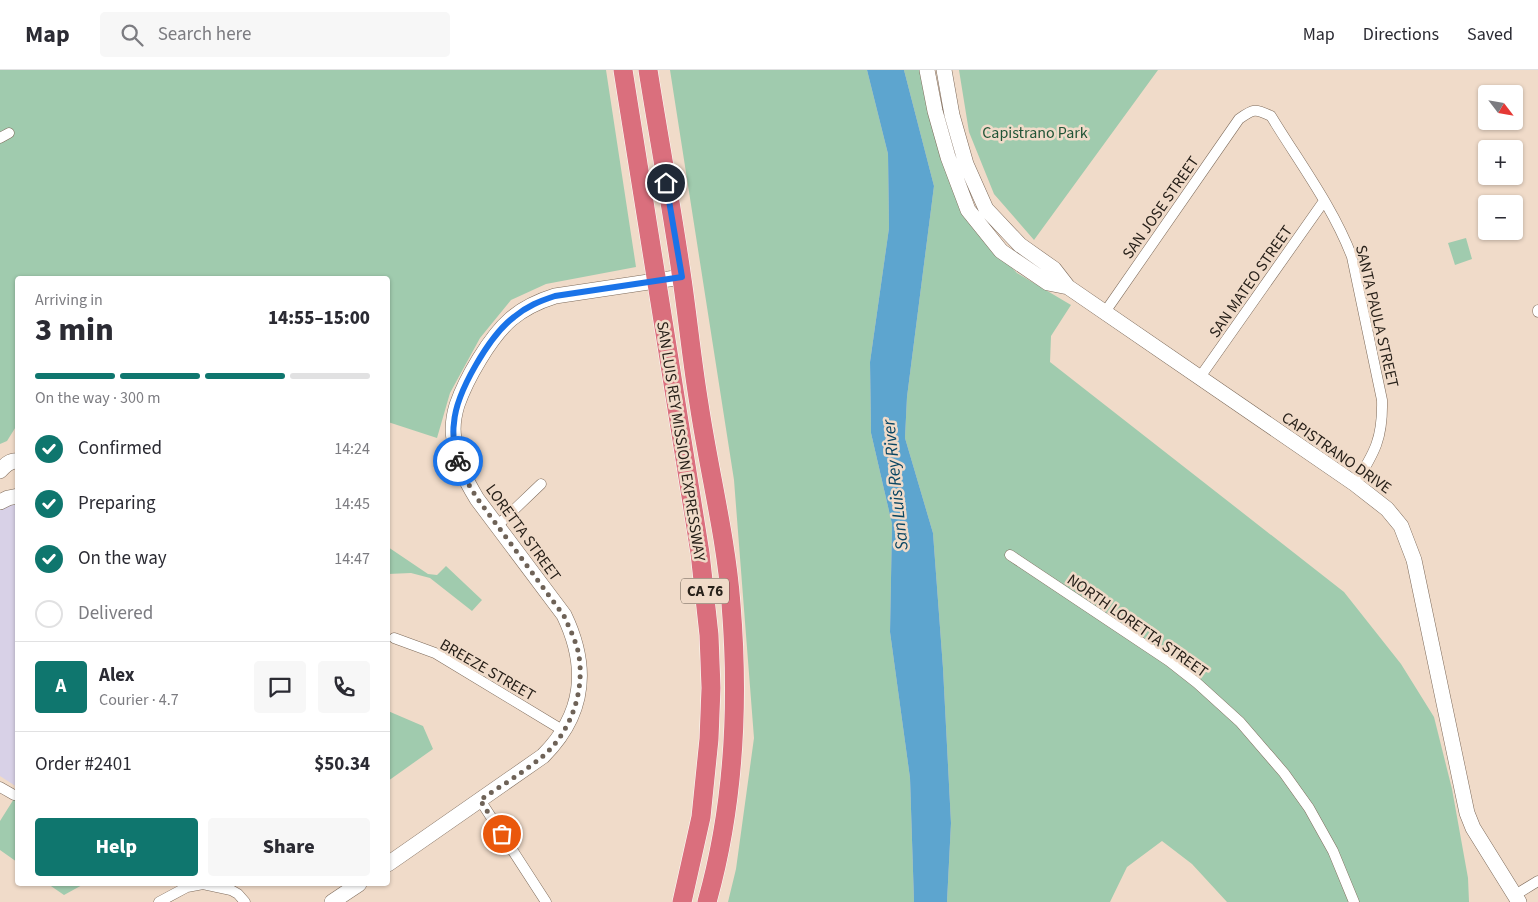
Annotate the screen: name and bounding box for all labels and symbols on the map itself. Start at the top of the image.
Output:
north arrow [1478,85,1522,130]
park label: Capistrano Park [982,122,1088,144]
street label: SAN JOSE STREET [1117,152,1205,263]
pin [645,162,687,204]
street label: SAN MATEO STREET [1204,221,1298,342]
street label: SANTA PAULA STREET [1350,243,1404,390]
street label: SAN LUIS REY MISSION EXPRESSWAY [651,320,711,563]
street label: CAPISTRANO DRIVE [1277,407,1396,499]
water label: San Luis Rey River [876,417,915,552]
courier [433,436,483,486]
street label: LORETTA STREET [480,479,566,586]
street label: NORTH LORETTA STREET [1063,569,1213,683]
road number: CA 76 [681,578,729,604]
street label: BREEZE STREET [436,634,540,706]
pin [481,813,523,855]

